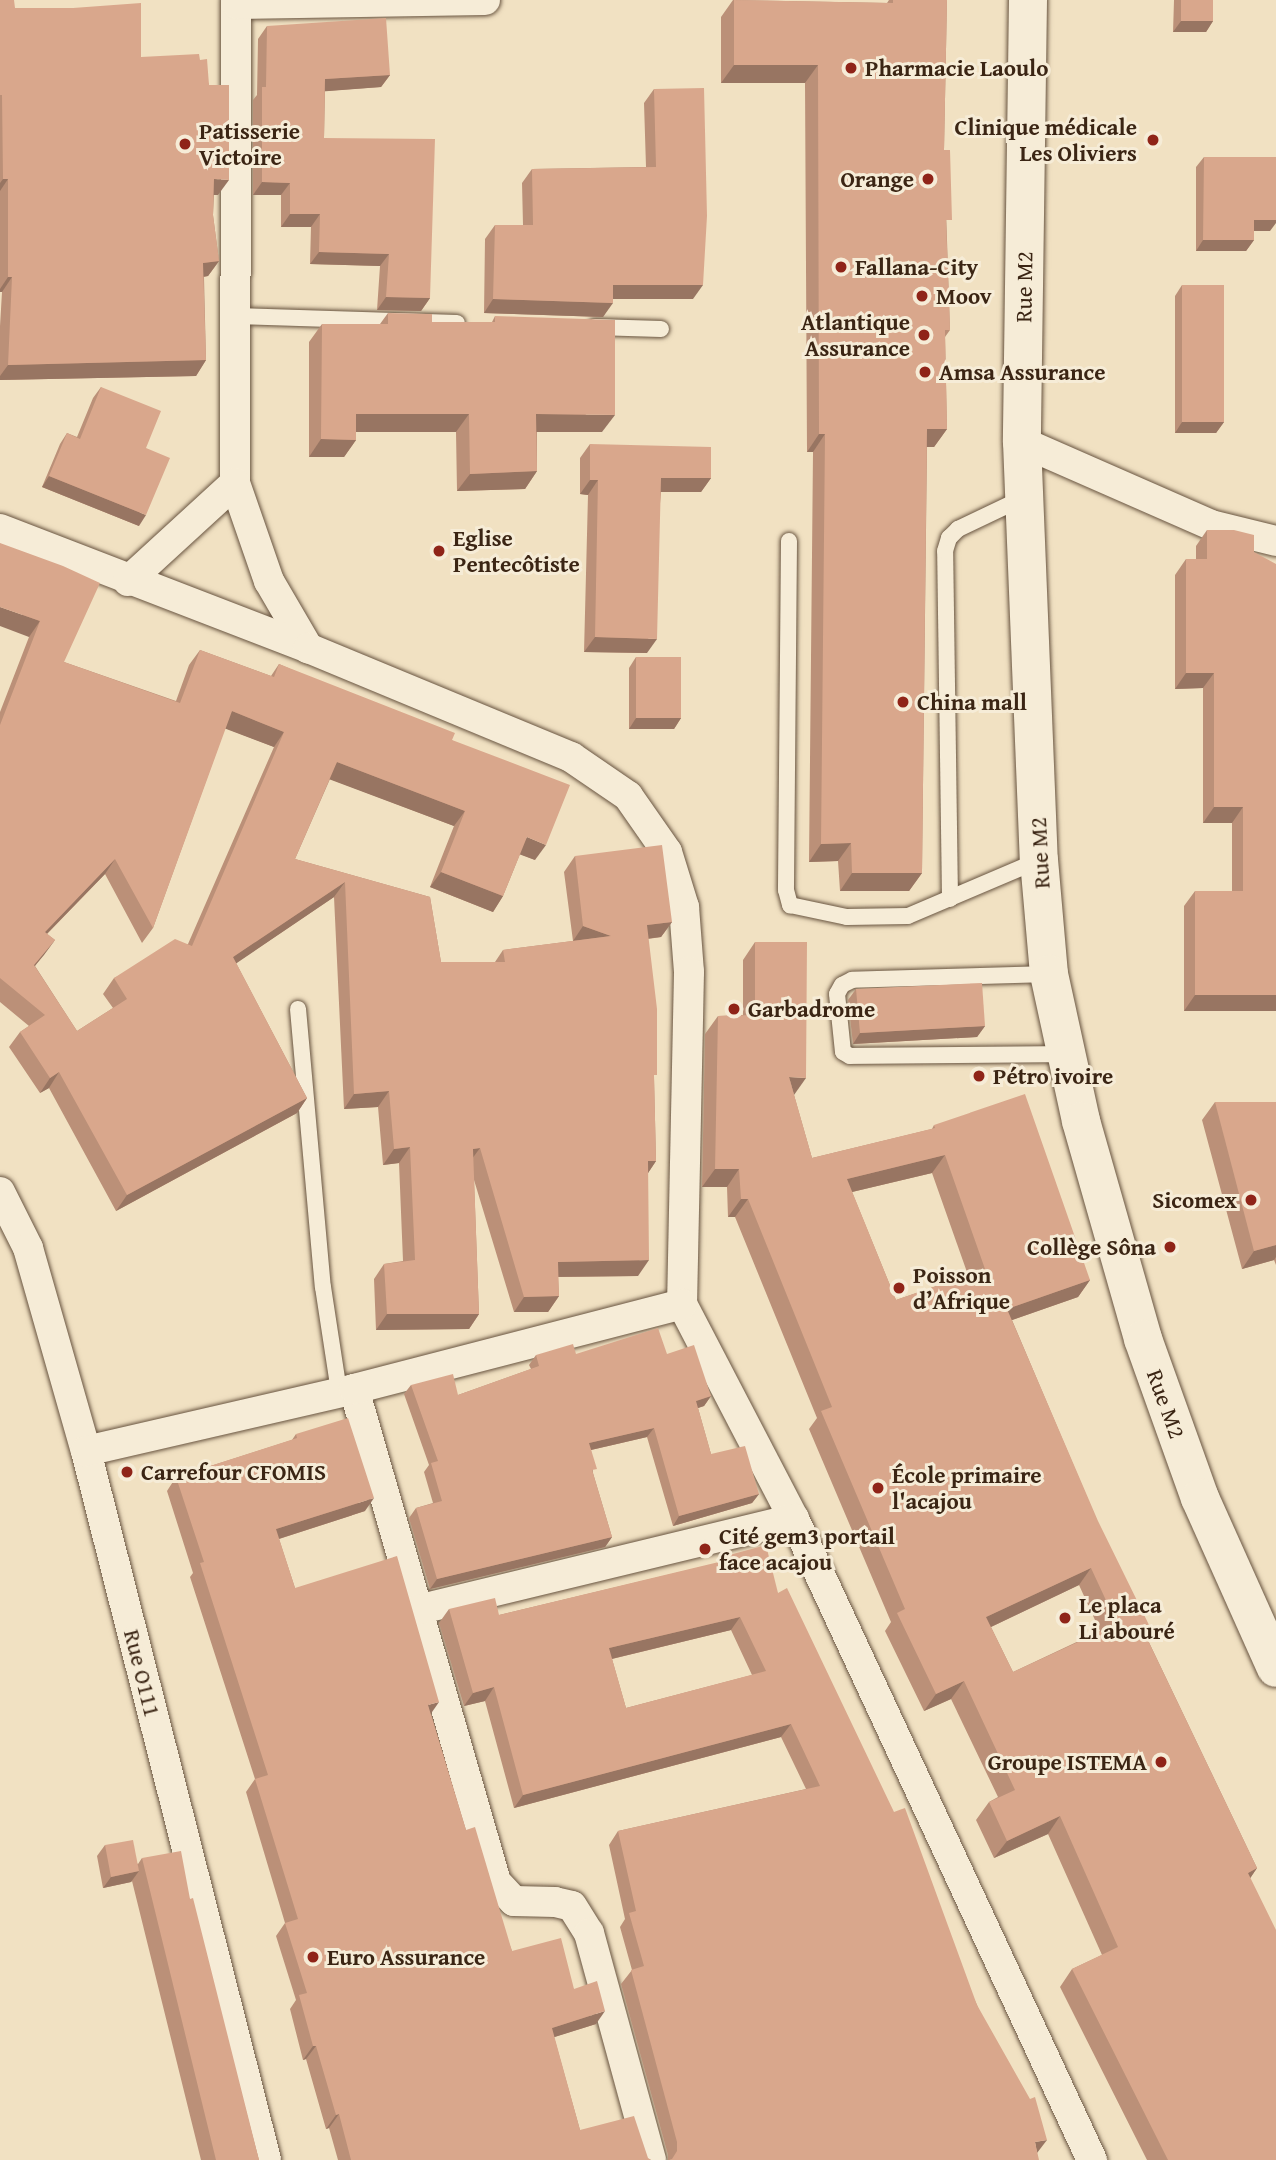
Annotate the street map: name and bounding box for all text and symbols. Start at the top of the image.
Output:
place label: Pharmacie Laoulo [865,54,1048,82]
marker: Pharmacie Laoulo [843,60,859,76]
place label: Clinique médicale Les Oliviers [954,113,1137,167]
place label: Patisserie Victoire [199,117,300,171]
marker: Clinique médicale Les Oliviers [1143,130,1163,150]
marker: Patisserie Victoire [177,136,193,152]
place label: Orange [840,165,914,193]
marker: Orange [920,171,936,187]
street label: Rue M2 [1010,251,1038,323]
place label: Fallana-City [855,253,978,281]
marker: Fallana-City [833,259,849,275]
place label: Moov [936,282,992,310]
marker: Moov [914,288,930,304]
place label: Atlantique Assurance [801,308,910,362]
marker: Atlantique Assurance [916,327,932,343]
place label: Amsa Assurance [939,358,1105,386]
marker: Amsa Assurance [917,364,933,380]
place label: Eglise Pentecôtiste [453,524,580,578]
marker: Eglise Pentecôtiste [431,543,447,559]
place label: China mall [917,688,1027,716]
marker: China mall [895,694,911,710]
street label: Rue M2 [1024,817,1056,889]
place label: Garbadrome [748,995,875,1023]
marker: Garbadrome [726,1001,742,1017]
place label: Pétro ivoire [993,1062,1113,1090]
marker: Pétro ivoire [971,1068,987,1084]
place label: Sicomex [1152,1186,1237,1214]
marker: Sicomex [1243,1192,1259,1208]
place label: Collège Sôna [1027,1233,1156,1261]
marker: Collège Sôna [1162,1239,1178,1255]
place label: Poisson d’Afrique [913,1261,1010,1315]
marker: Poisson d’Afrique [891,1280,907,1296]
street label: Rue M2 [1141,1366,1191,1442]
place label: Carrefour CFOMIS [141,1458,326,1486]
place label: École primaire l'acajou [892,1461,1042,1515]
marker: Carrefour CFOMIS [119,1464,135,1480]
marker: École primaire l'acajou [870,1480,886,1496]
place label: Cité gem3 portail face acajou [719,1522,895,1576]
marker: Cité gem3 portail face acajou [697,1541,713,1557]
place label: Le placa Li abouré [1079,1591,1175,1645]
marker: Le placa Li abouré [1057,1610,1073,1626]
street label: Rue O111 [118,1627,166,1719]
place label: Groupe ISTEMA [988,1748,1147,1776]
marker: Groupe ISTEMA [1153,1754,1169,1770]
place label: Euro Assurance [327,1943,485,1971]
marker: Euro Assurance [305,1949,321,1965]

